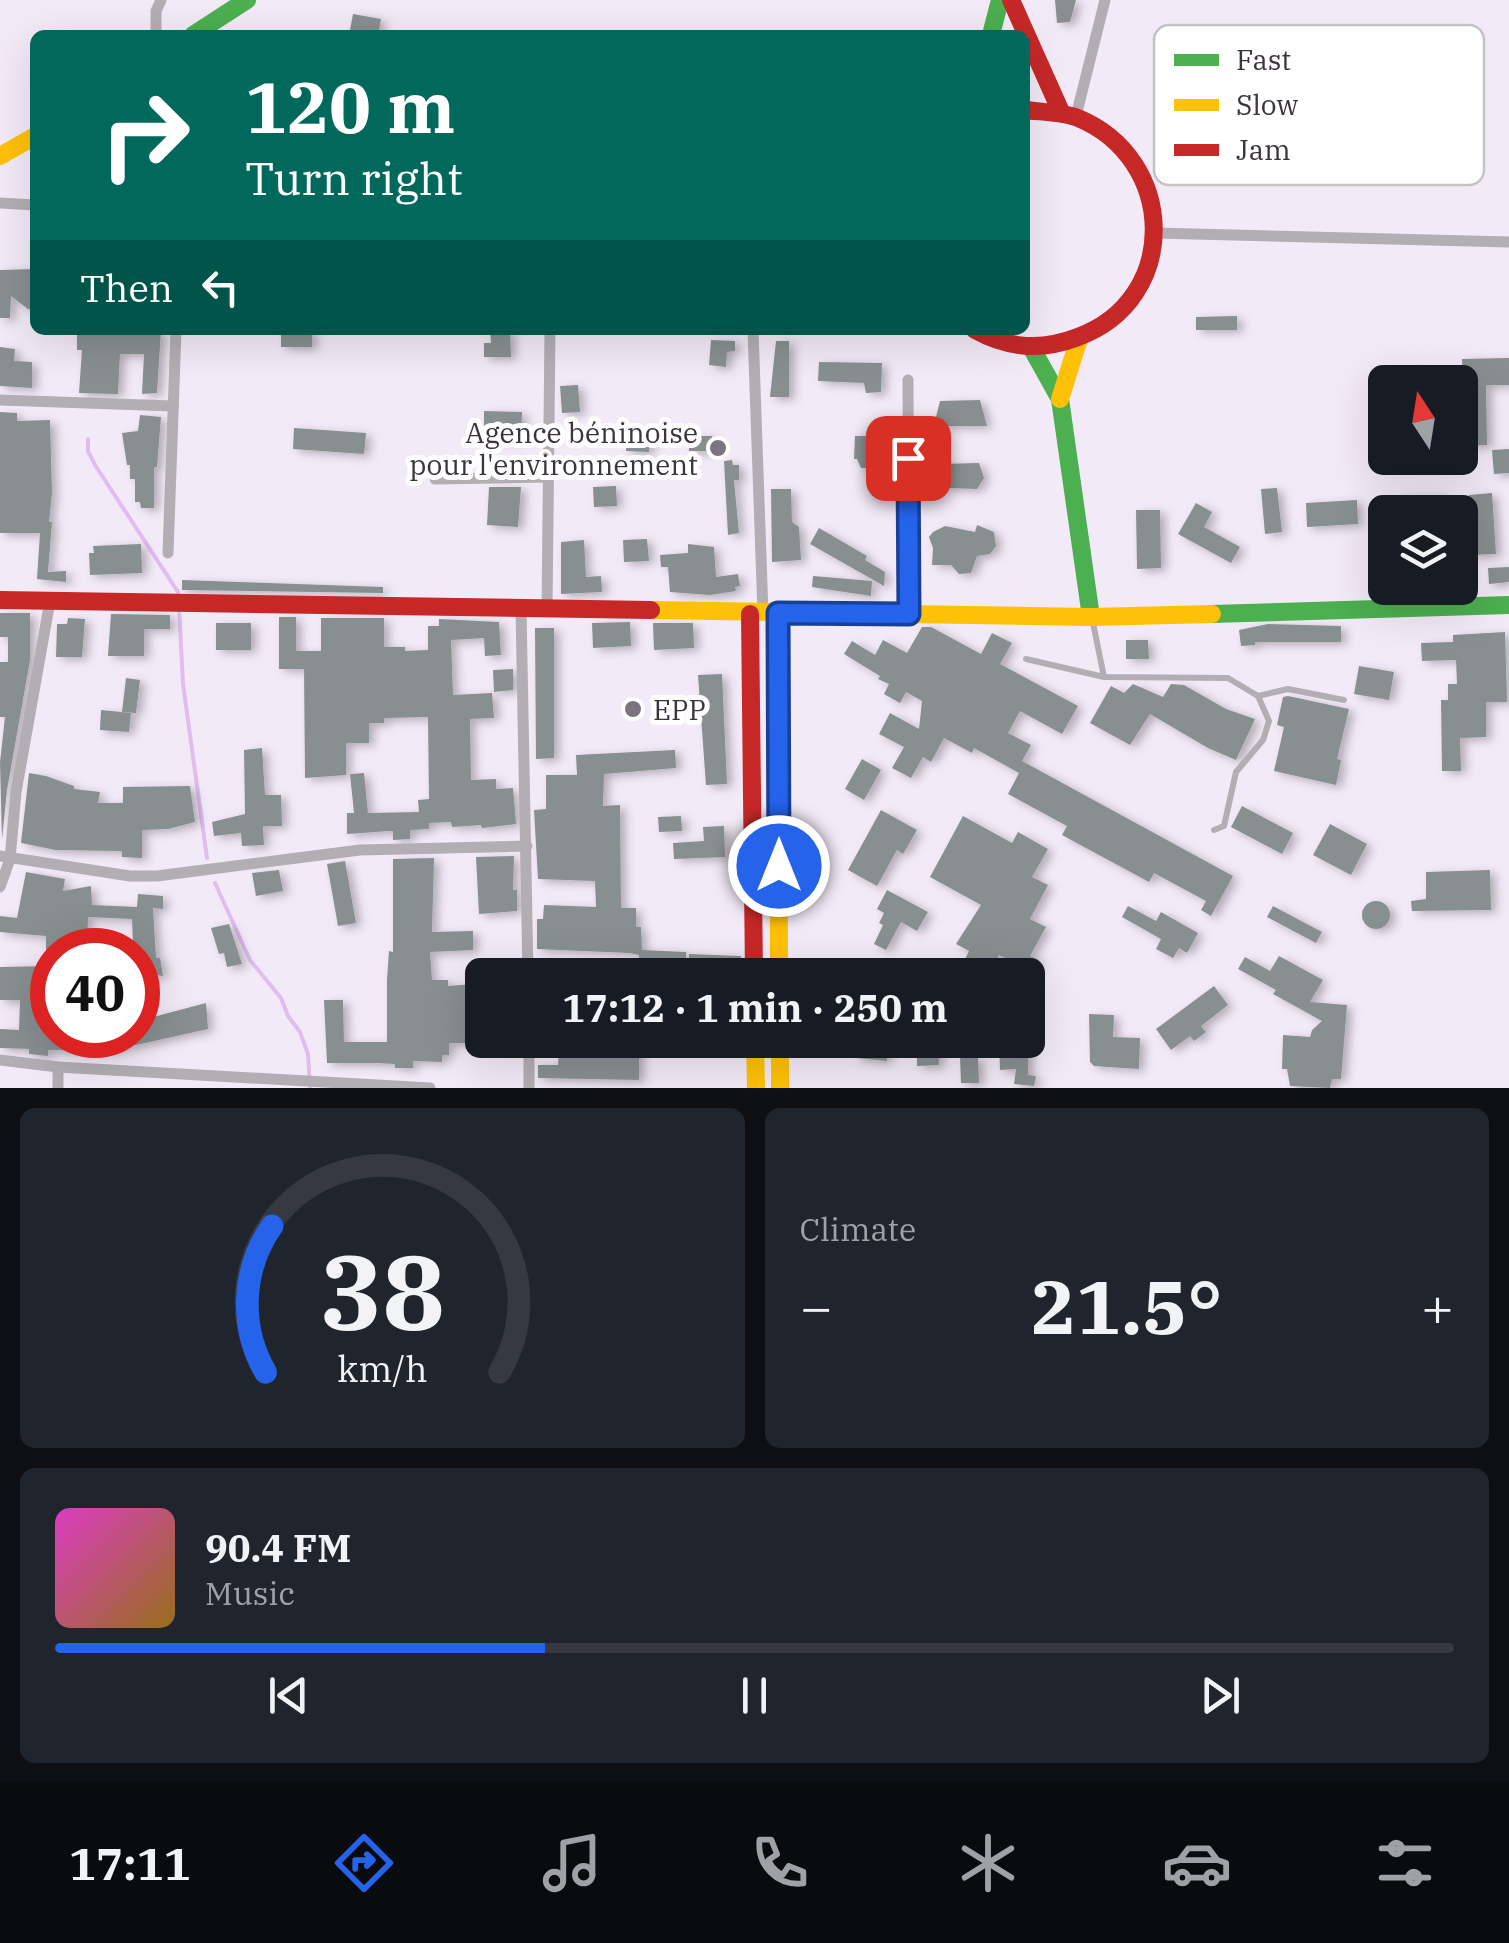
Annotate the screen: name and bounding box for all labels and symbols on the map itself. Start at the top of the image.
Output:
legend [1154,25,1484,185]
text: Fast [1236,41,1291,78]
text: Slow [1236,86,1298,123]
text: Jam [1236,131,1291,168]
north arrow [1368,365,1478,475]
place label: Agence béninoise pour l'environnement [409,414,698,483]
pin [866,416,951,501]
marker: Agence béninoise pour l'environnement [707,437,729,459]
place label: EPP [653,691,706,728]
marker: EPP [622,698,644,720]
position arrow [727,814,831,918]
speed limit sign: 40 [30,928,160,1058]

